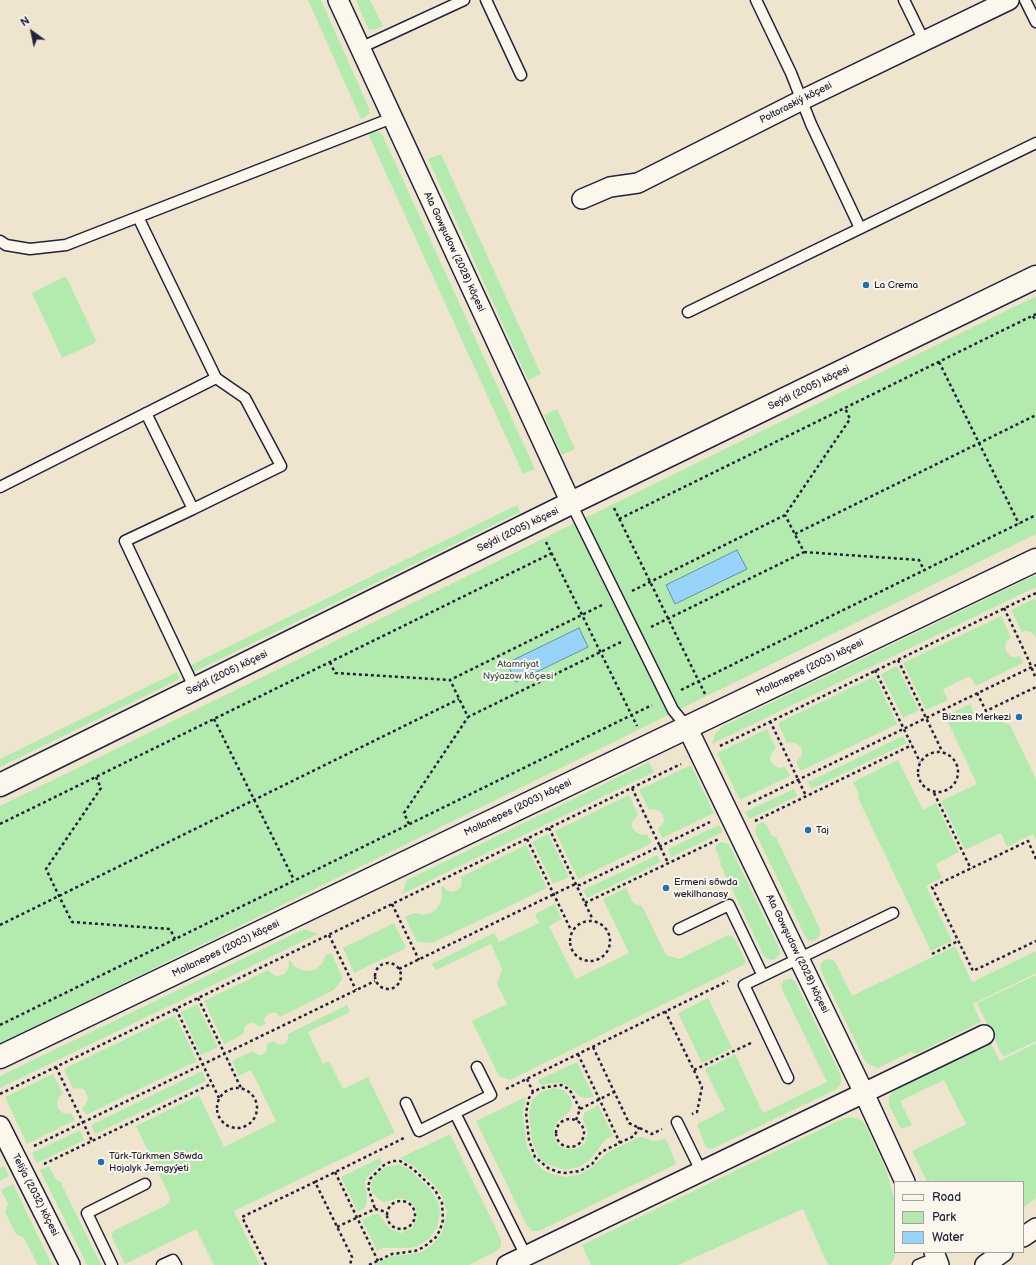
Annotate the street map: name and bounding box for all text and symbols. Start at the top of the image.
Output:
north arrow [12,12,52,52]
text: N [18,14,32,29]
street label: Poltoraskiý köçesi [758,80,834,126]
street label: Ata Gowşudow (2028) köçesi [421,190,487,314]
place label: La Crema [874,279,918,291]
marker: La Crema [861,280,871,290]
street label: Seýdi (2005) köçesi [766,363,852,413]
street label: Seýdi (2005) köçesi [475,505,561,555]
street label: Mollanepes (2003) köçesi [754,637,866,699]
street label: Seýdi (2005) köçesi [184,648,270,698]
park label: Atamriyat Nyýazow köçesi [483,658,553,682]
place label: Biznes Merkezi [942,711,1011,723]
marker: Biznes Merkezi [1014,712,1024,722]
street label: Mollanepes (2003) köçesi [462,777,574,839]
place label: Taj [816,824,829,836]
marker: Taj [803,825,813,835]
place label: Ermeni söwda wekilhanasy [674,876,738,900]
marker: Ermeni söwda wekilhanasy [661,883,671,893]
street label: Ata Gowşudow (2028) köçesi [763,893,831,1015]
street label: Mollanepes (2003) köçesi [170,918,282,980]
place label: Türk-Türkmen Söwda Hojalyk Jemgyýeti [109,1150,203,1174]
street label: Teliýa (2032) köçesi [9,1152,61,1238]
marker: Türk-Türkmen Söwda Hojalyk Jemgyýeti [96,1157,106,1167]
legend [894,1181,1024,1253]
text: Road [932,1190,961,1205]
text: Park [932,1210,956,1225]
text: Water [932,1230,964,1245]

